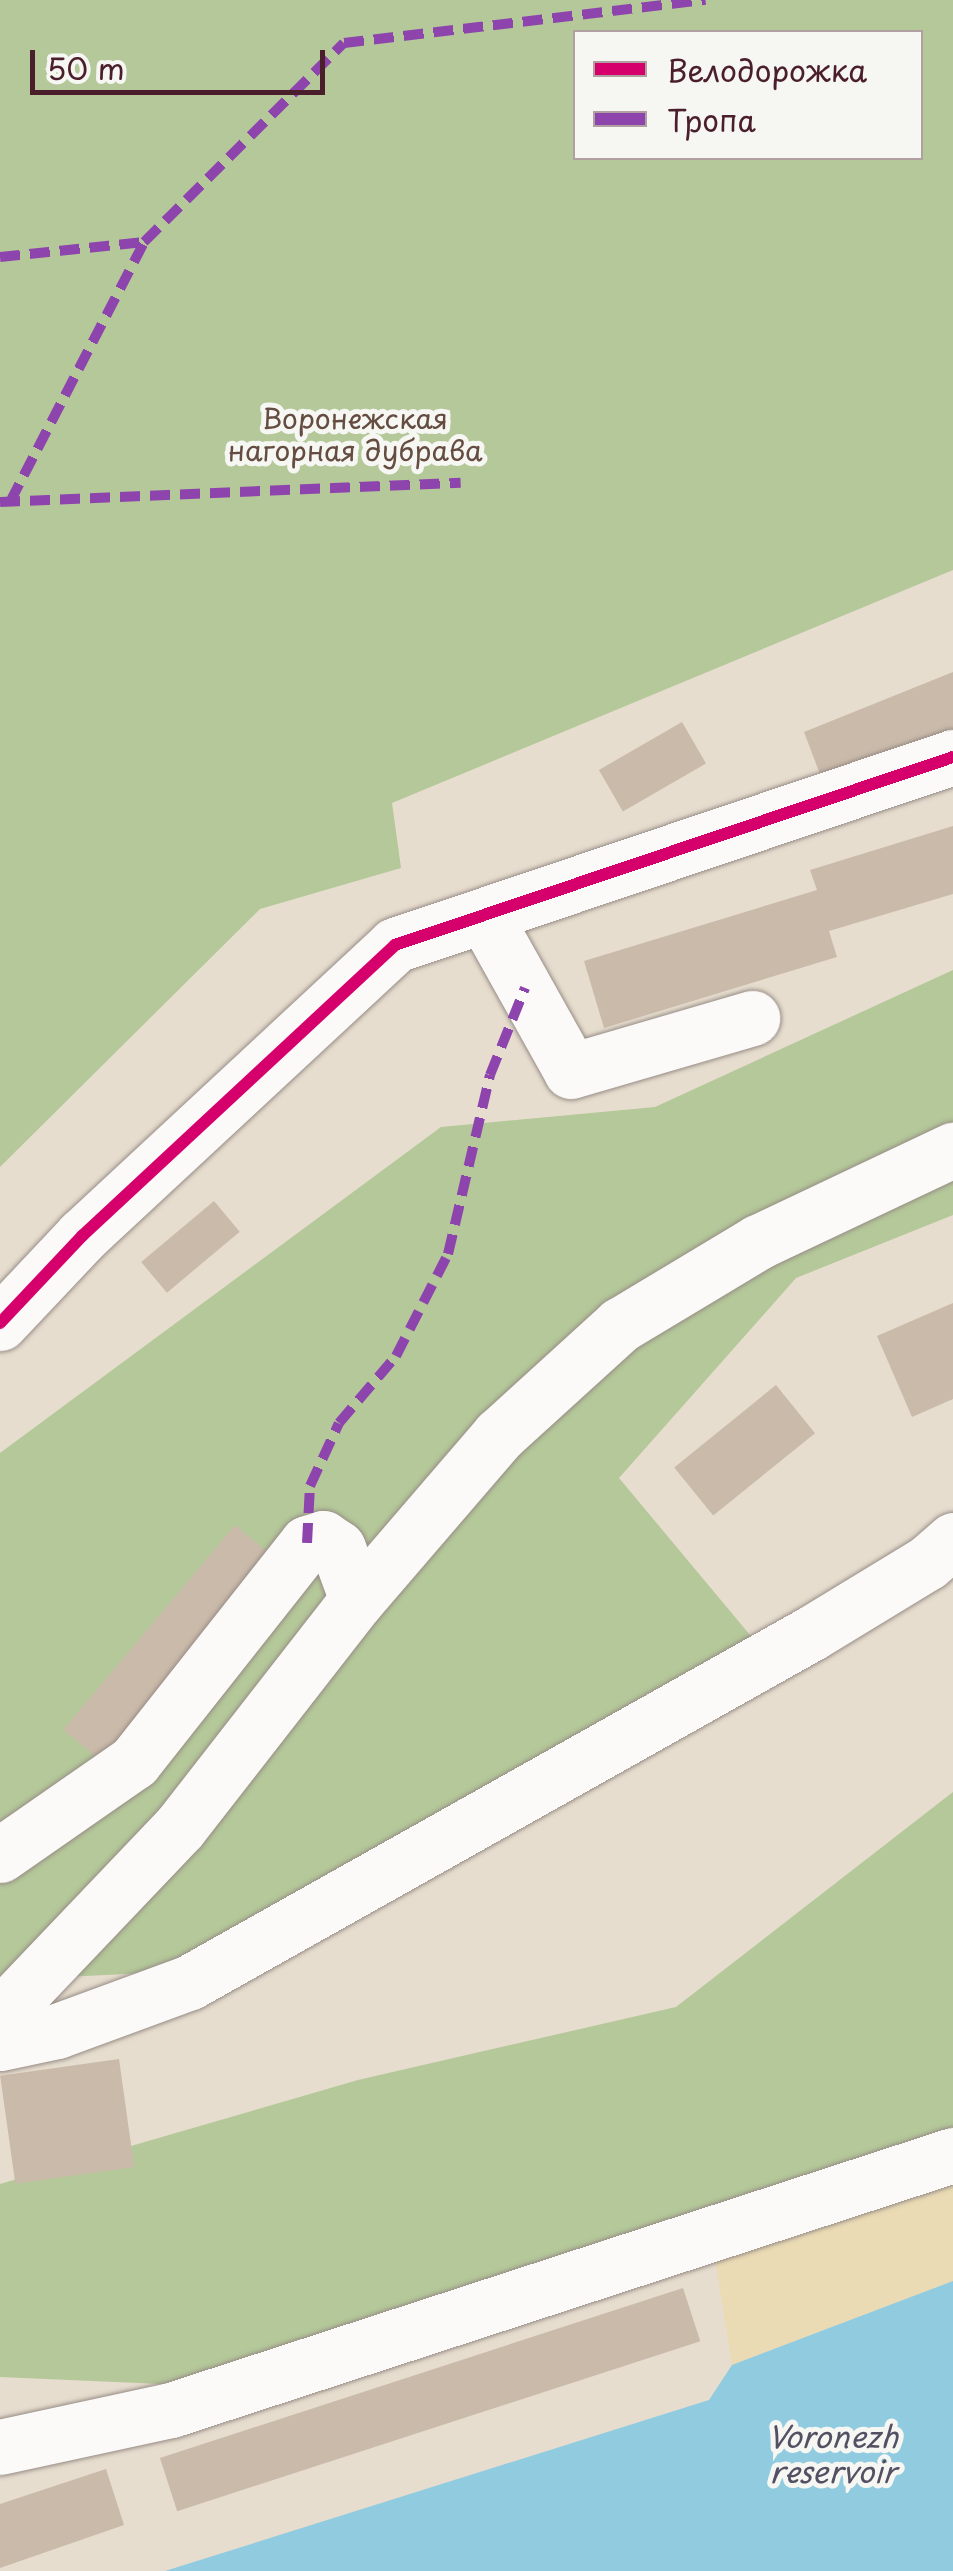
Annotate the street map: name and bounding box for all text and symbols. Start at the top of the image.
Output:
scale bar [35,30,330,92]
legend [573,30,923,160]
text: 50 m [47,45,125,90]
text: Велодорожка [667,47,867,92]
text: Тропа [667,97,756,142]
park label: Воронежская нагорная дубрава [227,401,483,467]
water label: Voronezh reservoir [768,2418,898,2488]

